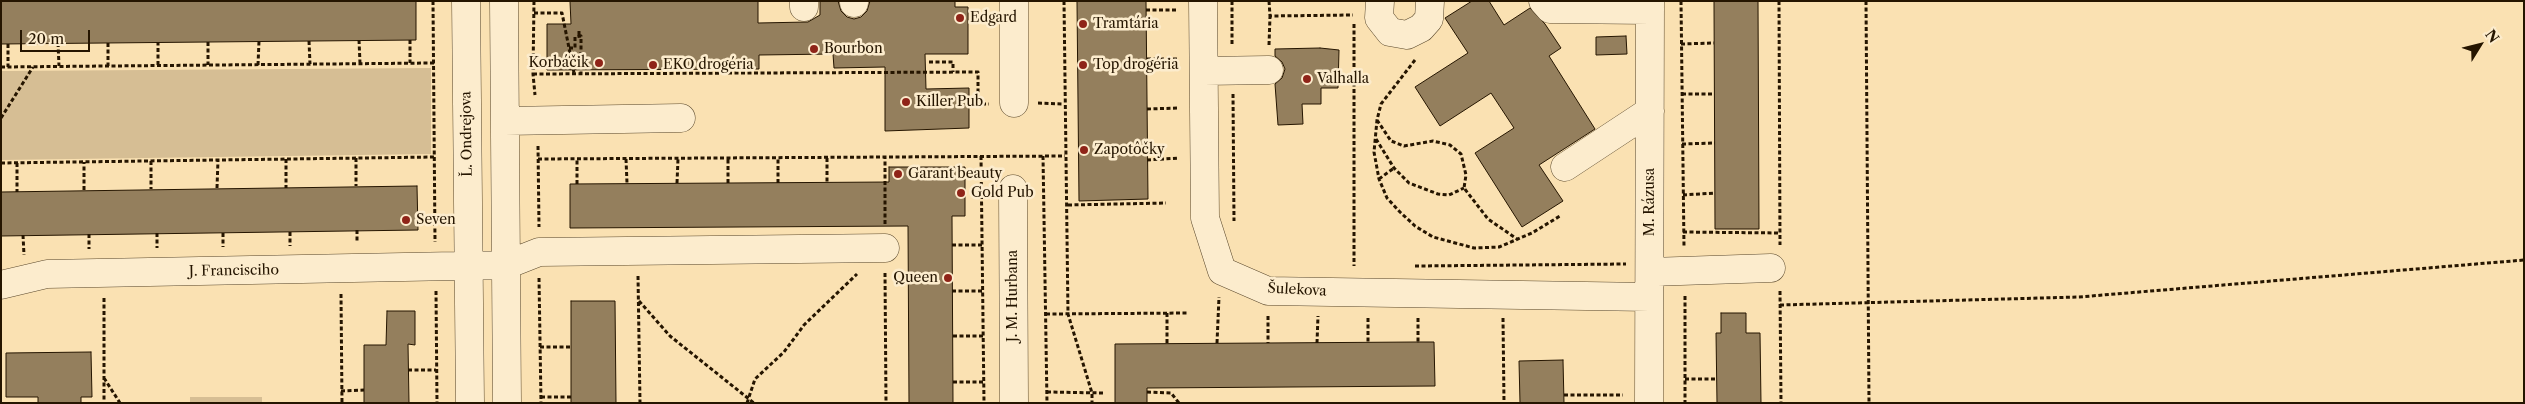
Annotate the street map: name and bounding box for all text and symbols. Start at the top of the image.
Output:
place label: Edgard [970,10,1017,26]
marker: Edgard [954,12,966,24]
place label: Tramtária [1093,16,1159,32]
marker: Tramtária [1077,18,1089,30]
scale bar [22,20,92,52]
north arrow [2455,20,2505,70]
text: N [2481,26,2503,46]
text: 20 m [28,29,64,48]
place label: Bourbon [824,41,883,57]
marker: Bourbon [808,43,820,55]
place label: Korbáčik [528,55,589,71]
marker: Korbáčik [593,57,605,69]
place label: EKO drogéria [663,57,754,73]
place label: Top drogéria [1093,57,1179,73]
marker: EKO drogéria [647,59,659,71]
marker: Top drogéria [1077,59,1089,71]
place label: Valhalla [1317,71,1369,87]
marker: Valhalla [1301,73,1313,85]
street label: Ľ. Ondrejova [458,91,476,177]
place label: Killer Pub [916,94,983,110]
marker: Killer Pub [900,96,912,108]
place label: Zapotôčky [1094,142,1165,158]
marker: Zapotôčky [1078,144,1090,156]
place label: Garant beauty [908,166,1002,182]
marker: Garant beauty [892,168,904,180]
street label: M. Rázusa [1642,168,1658,236]
place label: Gold Pub [971,185,1034,201]
marker: Gold Pub [955,187,967,199]
place label: Seven [416,212,456,228]
marker: Seven [400,214,412,226]
street label: J. M. Hurbana [1005,250,1021,342]
street label: J. Francisciho [189,262,279,280]
place label: Queen [893,270,938,286]
marker: Queen [942,272,954,284]
street label: Šulekova [1267,280,1327,300]

